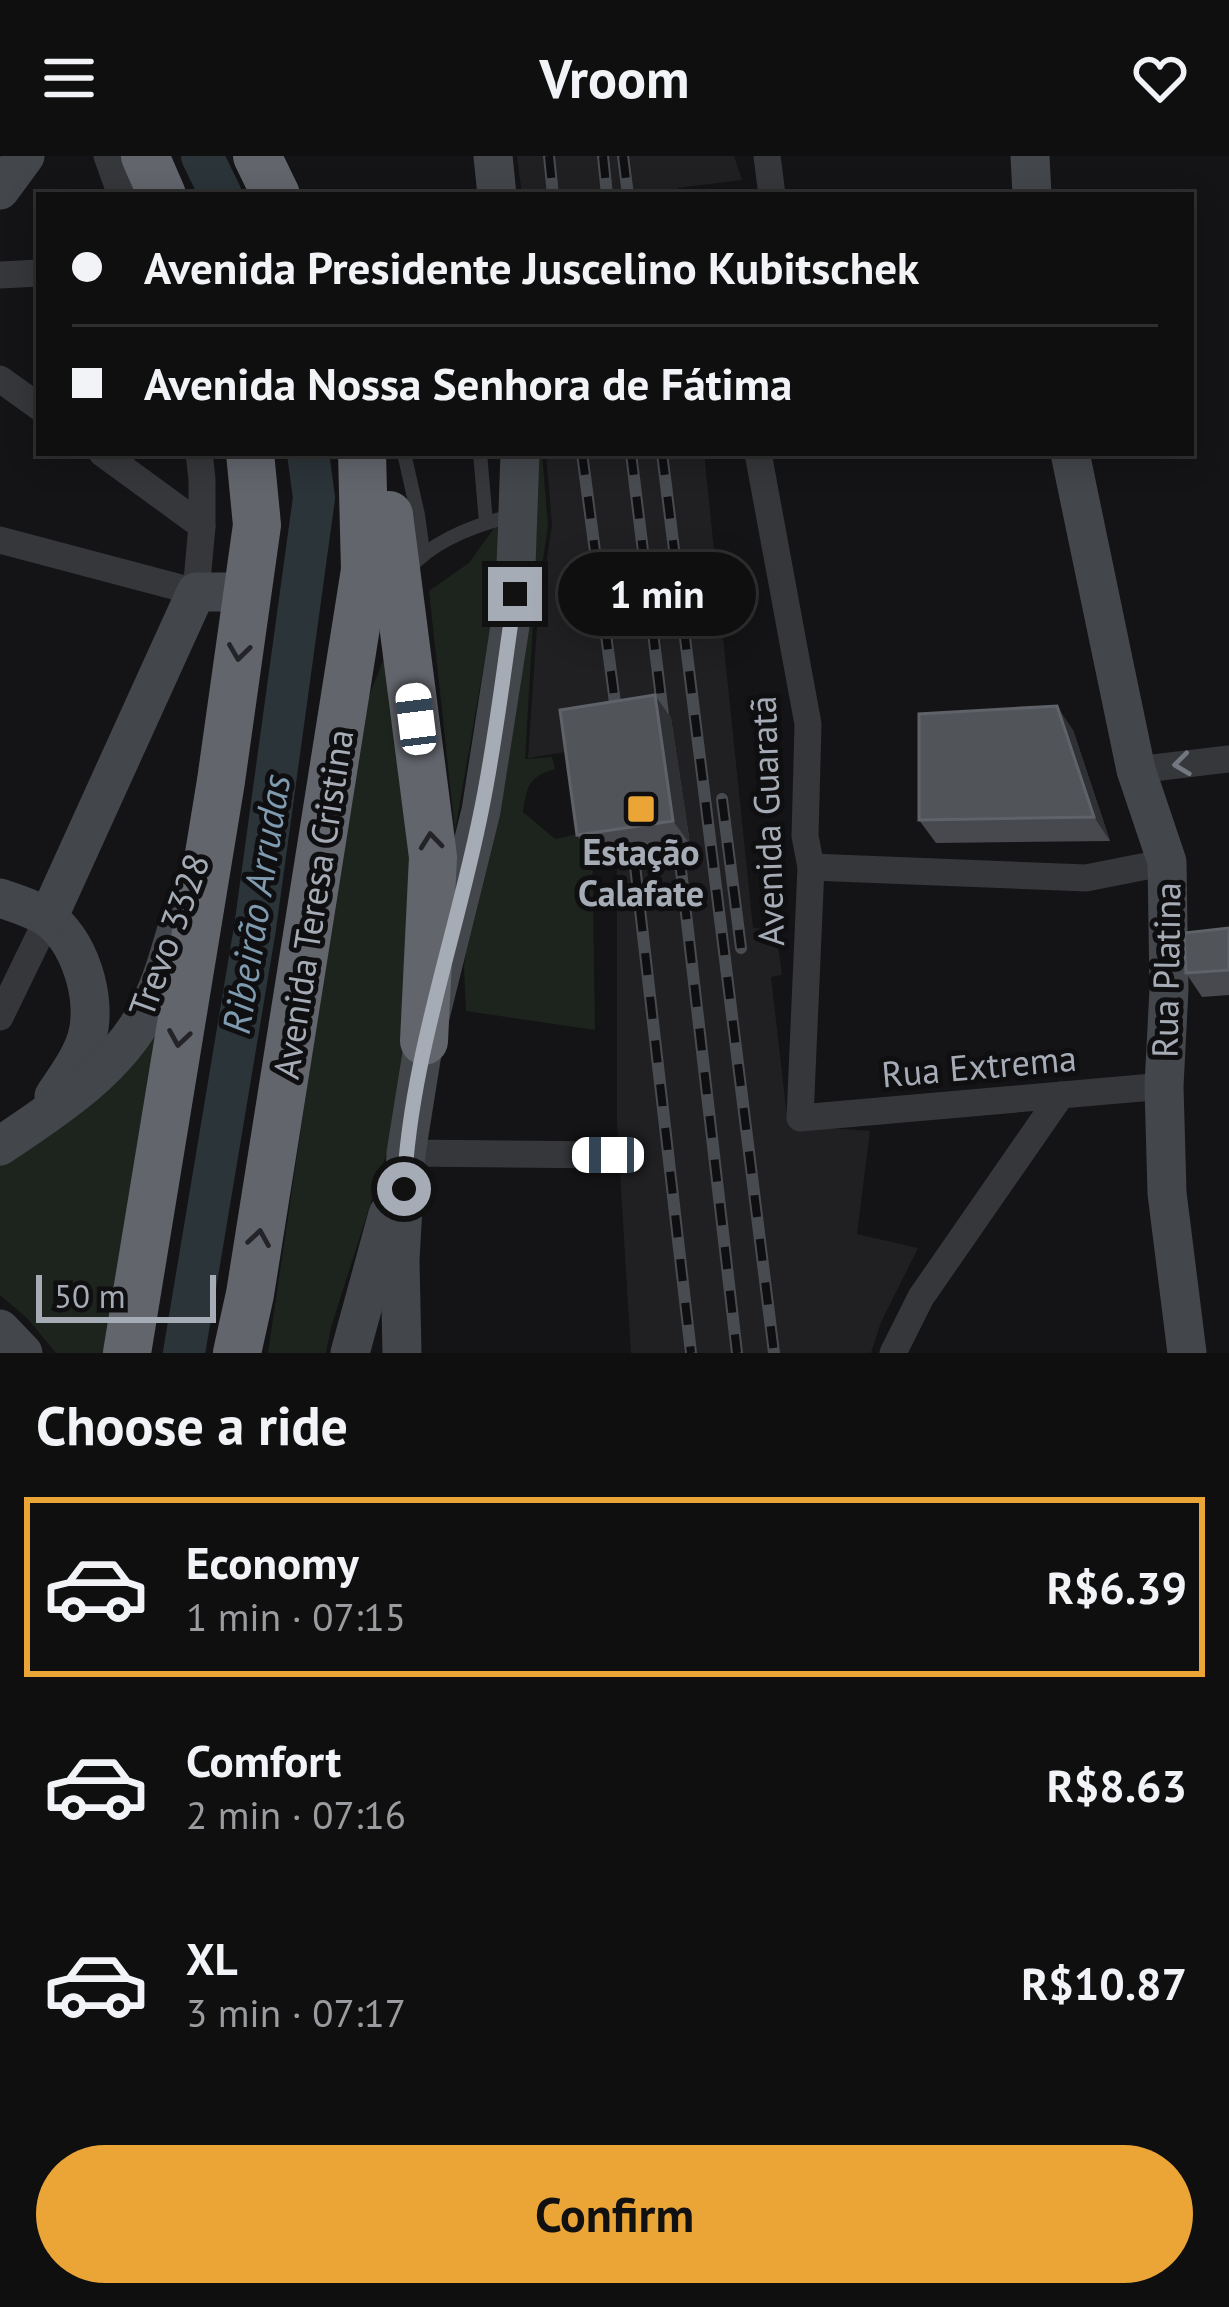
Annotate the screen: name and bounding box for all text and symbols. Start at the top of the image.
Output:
text: Vroom [540,43,689,113]
icon: menu [36,45,102,111]
icon: heart [1127,45,1193,111]
text: Avenida Presidente Juscelino Kubitschek [144,238,919,296]
text: Avenida Nossa Senhora de Fátima [144,354,792,412]
callout: 1 min [557,552,755,636]
route end [488,567,542,621]
text: 1 min [609,568,705,619]
one-way arrow [227,643,253,662]
car [394,681,438,757]
street label: Avenida Guaratã [739,695,794,947]
street label: Avenida Teresa Cristina [262,726,363,1082]
one-way arrow [1173,751,1192,777]
water label: Ribeirão Arrudas [210,770,301,1037]
marker: Estação Calafate [625,793,657,825]
place label: Estação Calafate [578,828,704,916]
one-way arrow [419,831,444,850]
street label: Trevo 3328 [117,847,220,1023]
street label: Rua Platina [1140,882,1191,1058]
one-way arrow [168,1028,193,1048]
street label: Rua Extrema [879,1034,1078,1097]
car [572,1137,644,1173]
route start [377,1162,431,1216]
one-way arrow [246,1228,271,1248]
scale bar [36,1269,216,1322]
text: 50 m [54,1274,126,1317]
text: Choose a ride [36,1390,348,1460]
icon: car [42,1533,150,1641]
text: Economy [186,1533,359,1591]
text: R$6.39 [1047,1558,1187,1616]
text: 1 min · 07:15 [186,1591,406,1642]
icon: car [42,1731,150,1839]
text: Comfort [186,1731,341,1789]
text: R$8.63 [1047,1756,1187,1814]
text: 2 min · 07:16 [186,1789,406,1840]
icon: car [42,1929,150,2037]
text: XL [186,1929,238,1987]
text: R$10.87 [1021,1954,1187,2012]
text: 3 min · 07:17 [186,1987,406,2038]
button: Confirm [36,2145,1193,2283]

